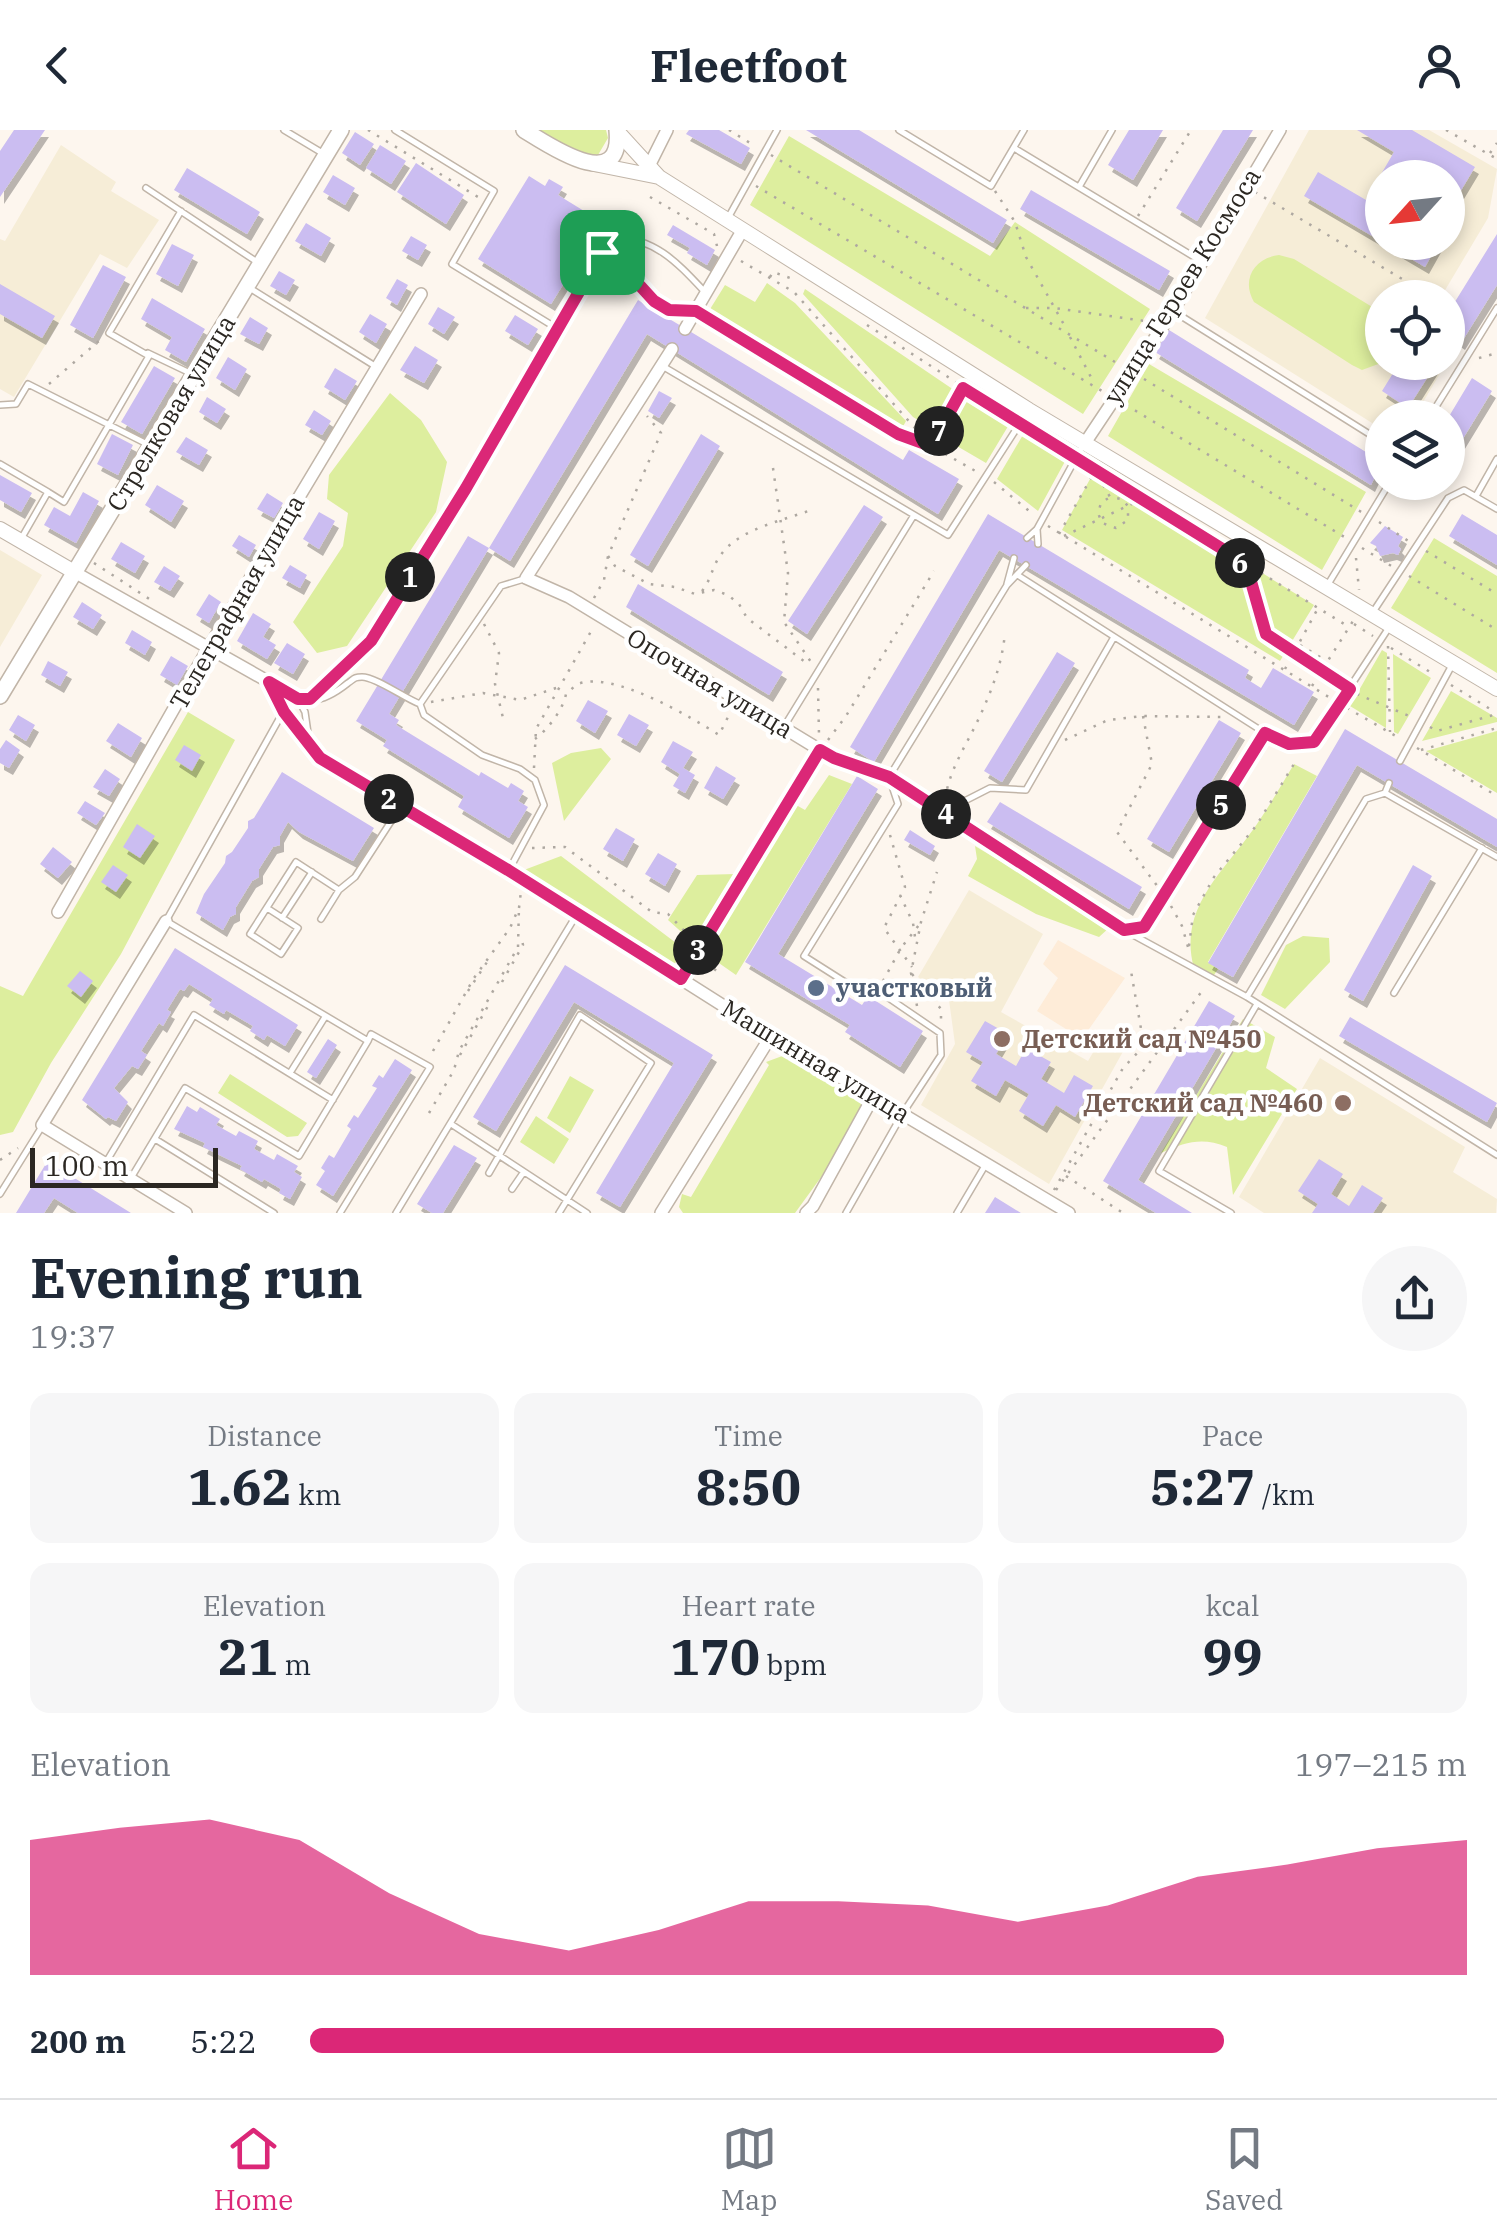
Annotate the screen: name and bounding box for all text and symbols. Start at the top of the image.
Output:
text: Fleetfoot [650,36,847,94]
icon: back [30,38,85,93]
icon: person [1412,38,1467,93]
north arrow [1365,160,1465,260]
map controls [1365,160,1465,500]
street label: улица Героев Космоса [1095,161,1268,410]
pin [560,210,645,295]
icon: arrive [575,225,630,280]
button: locate [1365,280,1465,380]
street label: Стрелковая улица [99,308,242,517]
button: layers [1365,400,1465,500]
pin: 7 [914,406,964,456]
text: 7 [931,412,947,449]
street label: Телеграфная улица [162,489,311,715]
pin: 6 [1215,538,1265,588]
text: 6 [1232,544,1248,581]
pin: 1 [385,552,435,602]
text: 1 [402,558,418,595]
street label: Опочная улица [621,620,799,745]
pin: 2 [364,774,414,824]
text: 2 [381,780,397,817]
pin: 5 [1196,780,1246,830]
text: 5 [1213,786,1229,823]
pin: 4 [921,789,971,839]
text: 4 [938,795,954,832]
pin: 3 [673,925,723,975]
text: 3 [690,931,706,968]
place label: участковый [835,971,993,1004]
marker: участковый [805,977,827,999]
street label: Машинная улица [716,991,917,1130]
place label: Детский сад №450 [1022,1022,1261,1055]
marker: Детский сад №450 [991,1028,1013,1050]
place label: Детский сад №460 [1084,1086,1323,1119]
marker: Детский сад №460 [1332,1092,1354,1114]
scale bar [30,1143,218,1188]
text: 100 m [45,1147,129,1184]
text: Evening run [30,1242,363,1313]
button: share [1362,1246,1467,1351]
text: 19:37 [30,1315,116,1357]
text: Distance [207,1417,322,1454]
text: Time [714,1417,783,1454]
text: Pace [1202,1417,1263,1454]
text: 1.62 [188,1454,292,1519]
text: 8:50 [696,1454,801,1519]
text: 5:27 [1150,1454,1255,1519]
text: km [292,1476,341,1513]
text: /km [1255,1476,1315,1513]
text: Elevation [203,1587,326,1624]
text: Heart rate [682,1587,815,1624]
text: kcal [1206,1587,1259,1624]
text: 21 [218,1624,278,1689]
text: 170 [670,1624,760,1689]
text: 99 [1203,1624,1263,1689]
text: m [278,1646,311,1683]
text: bpm [760,1646,827,1683]
text: Elevation [30,1743,171,1785]
text: 197–215 m [1295,1743,1467,1785]
text: 200 m [30,2020,126,2062]
text: 5:22 [190,2020,257,2062]
tab: Home [214,2121,293,2218]
tab: Map [721,2121,778,2218]
tab: Saved [1205,2121,1283,2218]

